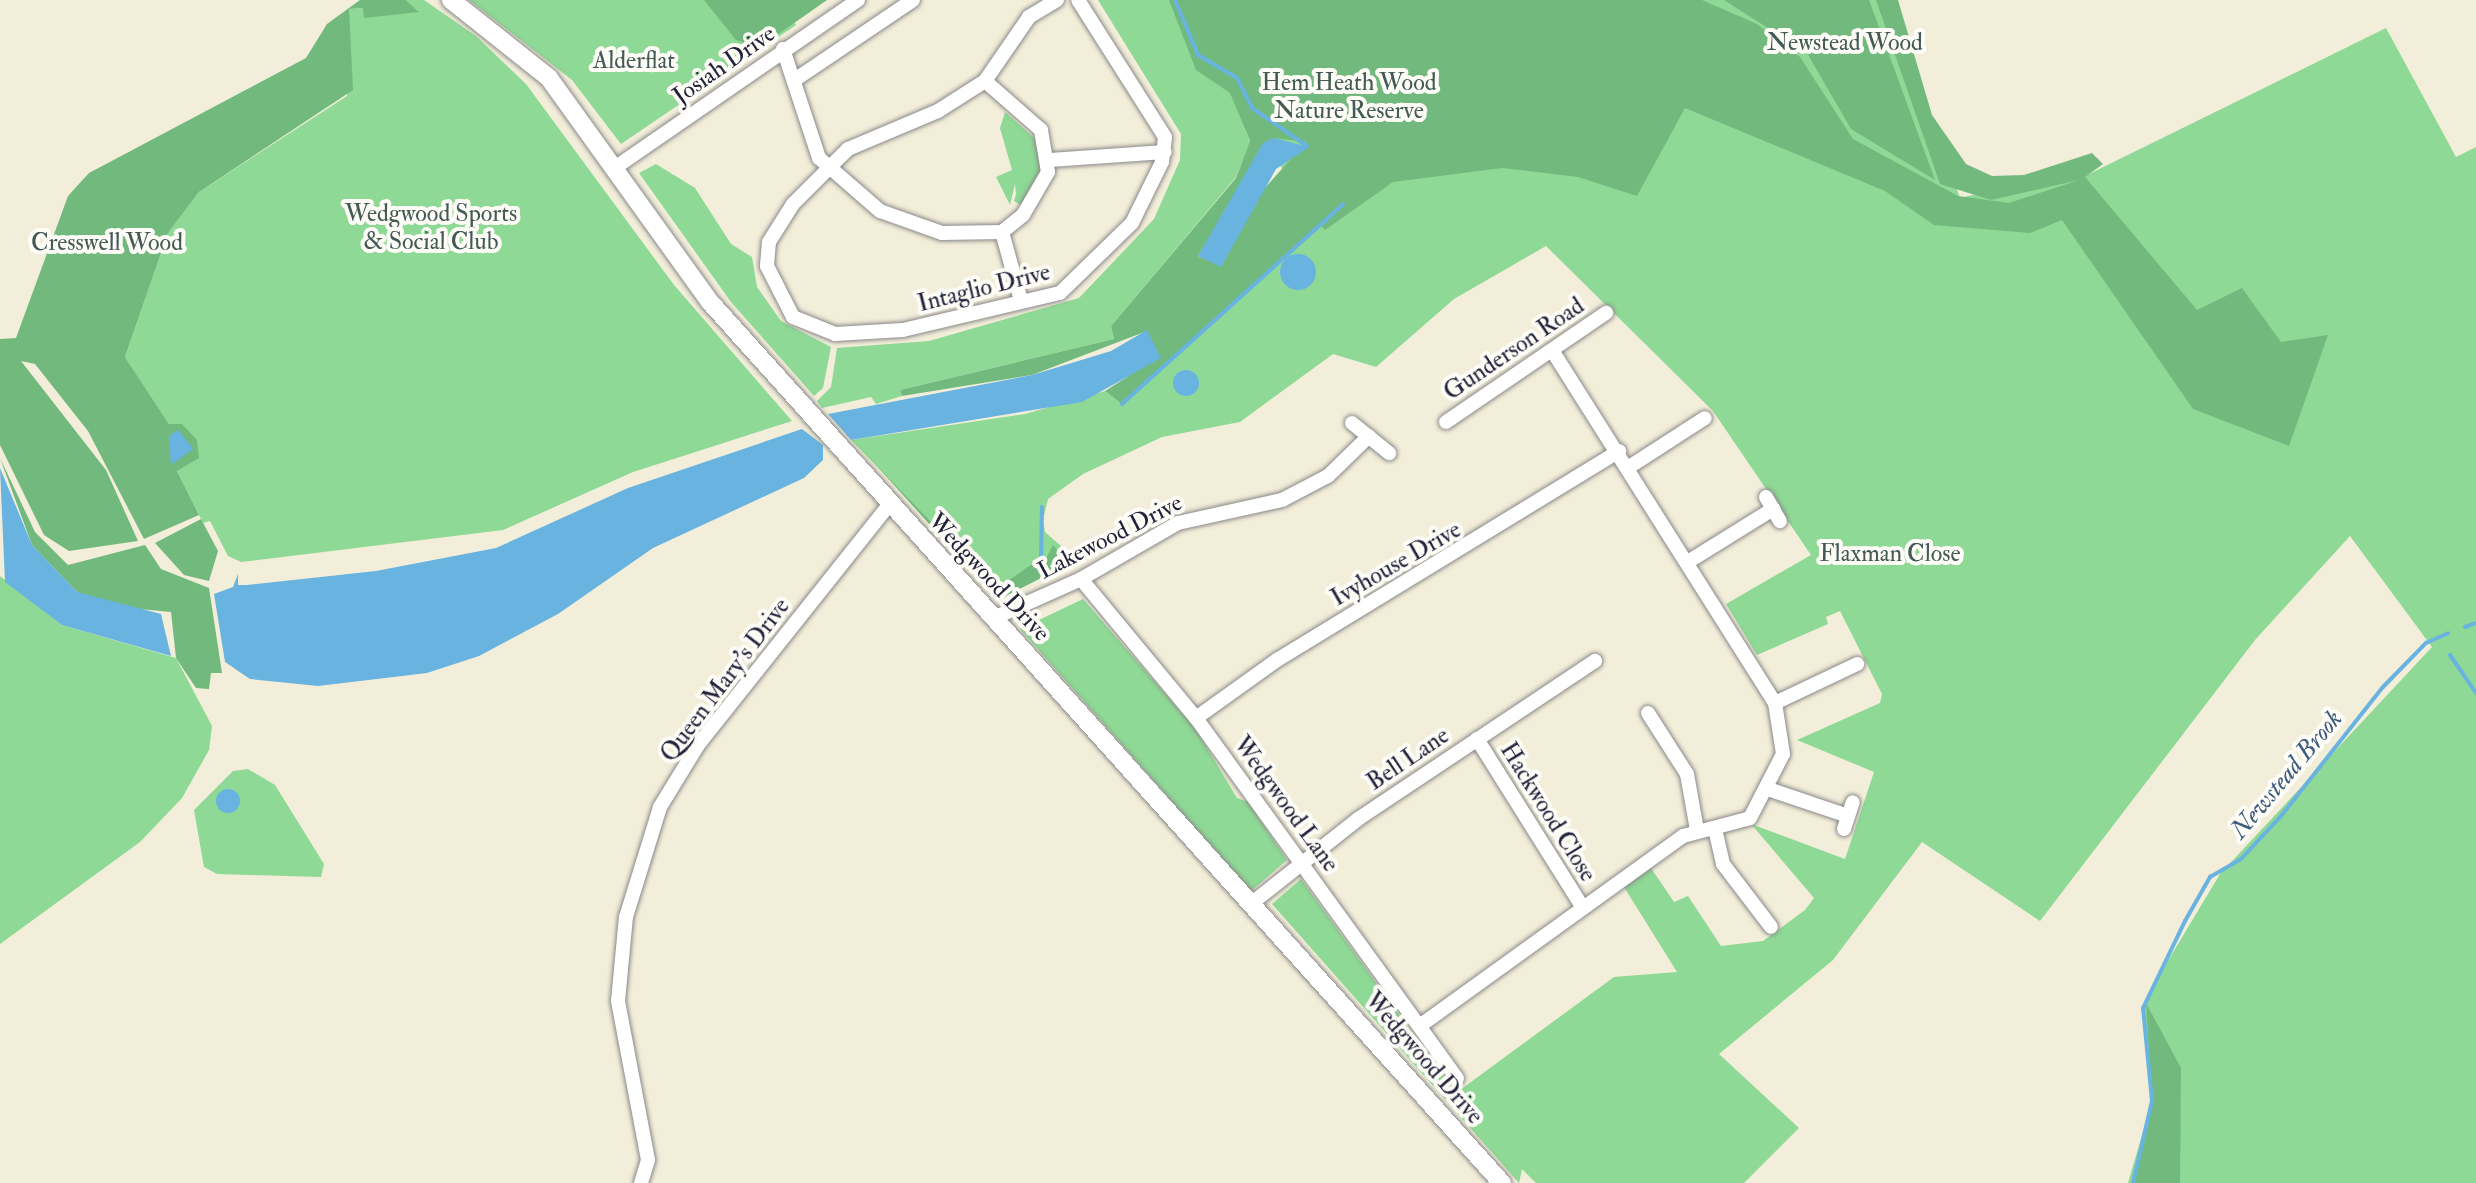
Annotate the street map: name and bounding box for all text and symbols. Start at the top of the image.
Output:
street label: Josiah Drive [667,19,781,111]
park label: Newstead Wood [1767,29,1923,57]
park label: Alderflat [593,47,675,75]
park label: Hem Heath Wood Nature Reserve [1261,69,1437,125]
park label: Wedgwood Sports & Social Club [345,200,517,256]
park label: Cresswell Wood [31,229,183,257]
street label: Intaglio Drive [915,258,1053,318]
street label: Gunderson Road [1438,291,1590,407]
street label: Lakewood Drive [1033,488,1187,586]
street label: Wedgwood Drive [922,507,1056,647]
street label: Ivyhouse Drive [1326,515,1466,613]
park label: Flaxman Close [1819,540,1961,568]
street label: Queen Mary's Drive [654,593,796,767]
water label: Newstead Brook [2224,704,2350,846]
street label: Bell Lane [1361,721,1455,797]
street label: Wedgwood Lane [1227,731,1345,877]
street label: Hackwood Close [1494,737,1602,887]
street label: Wedgwood Drive [1359,986,1489,1130]

